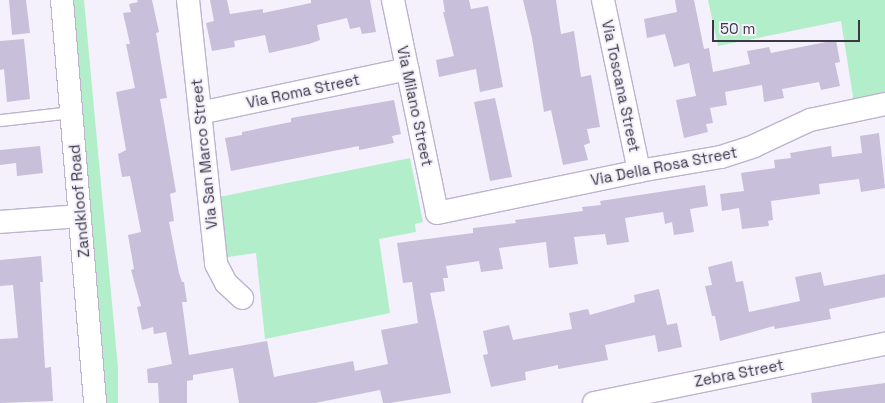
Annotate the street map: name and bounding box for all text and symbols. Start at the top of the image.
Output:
scale bar [715,10,862,42]
street label: Via Toscana Street [598,18,644,154]
text: 50 m [720,19,755,38]
street label: Via Milano Street [393,44,437,168]
street label: Via Roma Street [245,70,361,112]
street label: Via San Marco Street [187,78,221,230]
street label: Via Della Rosa Street [589,143,739,189]
street label: Zandkloof Road [65,144,93,258]
street label: Zebra Street [693,356,785,390]

